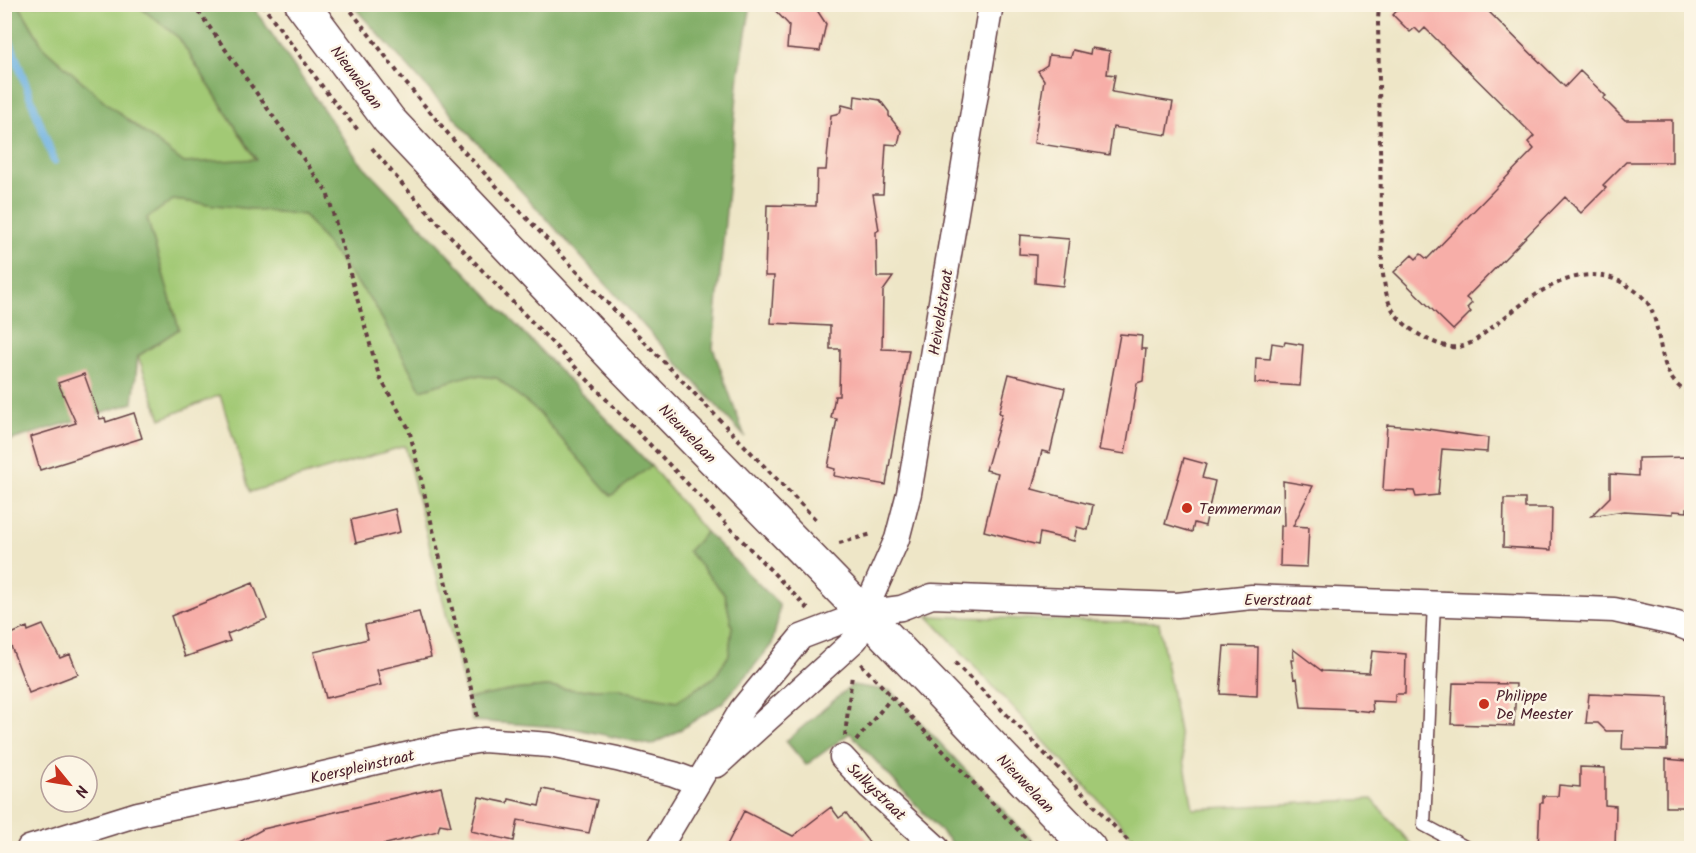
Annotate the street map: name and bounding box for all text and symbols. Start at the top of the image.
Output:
street label: Nieuwelaan [323,40,388,115]
street label: Heiveldstraat [922,266,961,357]
street label: Nieuwelaan [652,398,722,470]
place label: Temmerman [1199,497,1282,522]
marker: Temmerman [1180,501,1194,515]
street label: Everstraat [1244,588,1313,613]
place label: Philippe De Meester [1496,684,1574,727]
marker: Philippe De Meester [1477,697,1491,711]
street label: Koerspleinstraat [308,743,418,792]
street label: Nieuwelaan [990,748,1060,820]
north arrow [39,754,99,814]
street label: Sulkystraat [840,757,912,828]
text: N [67,780,94,801]

